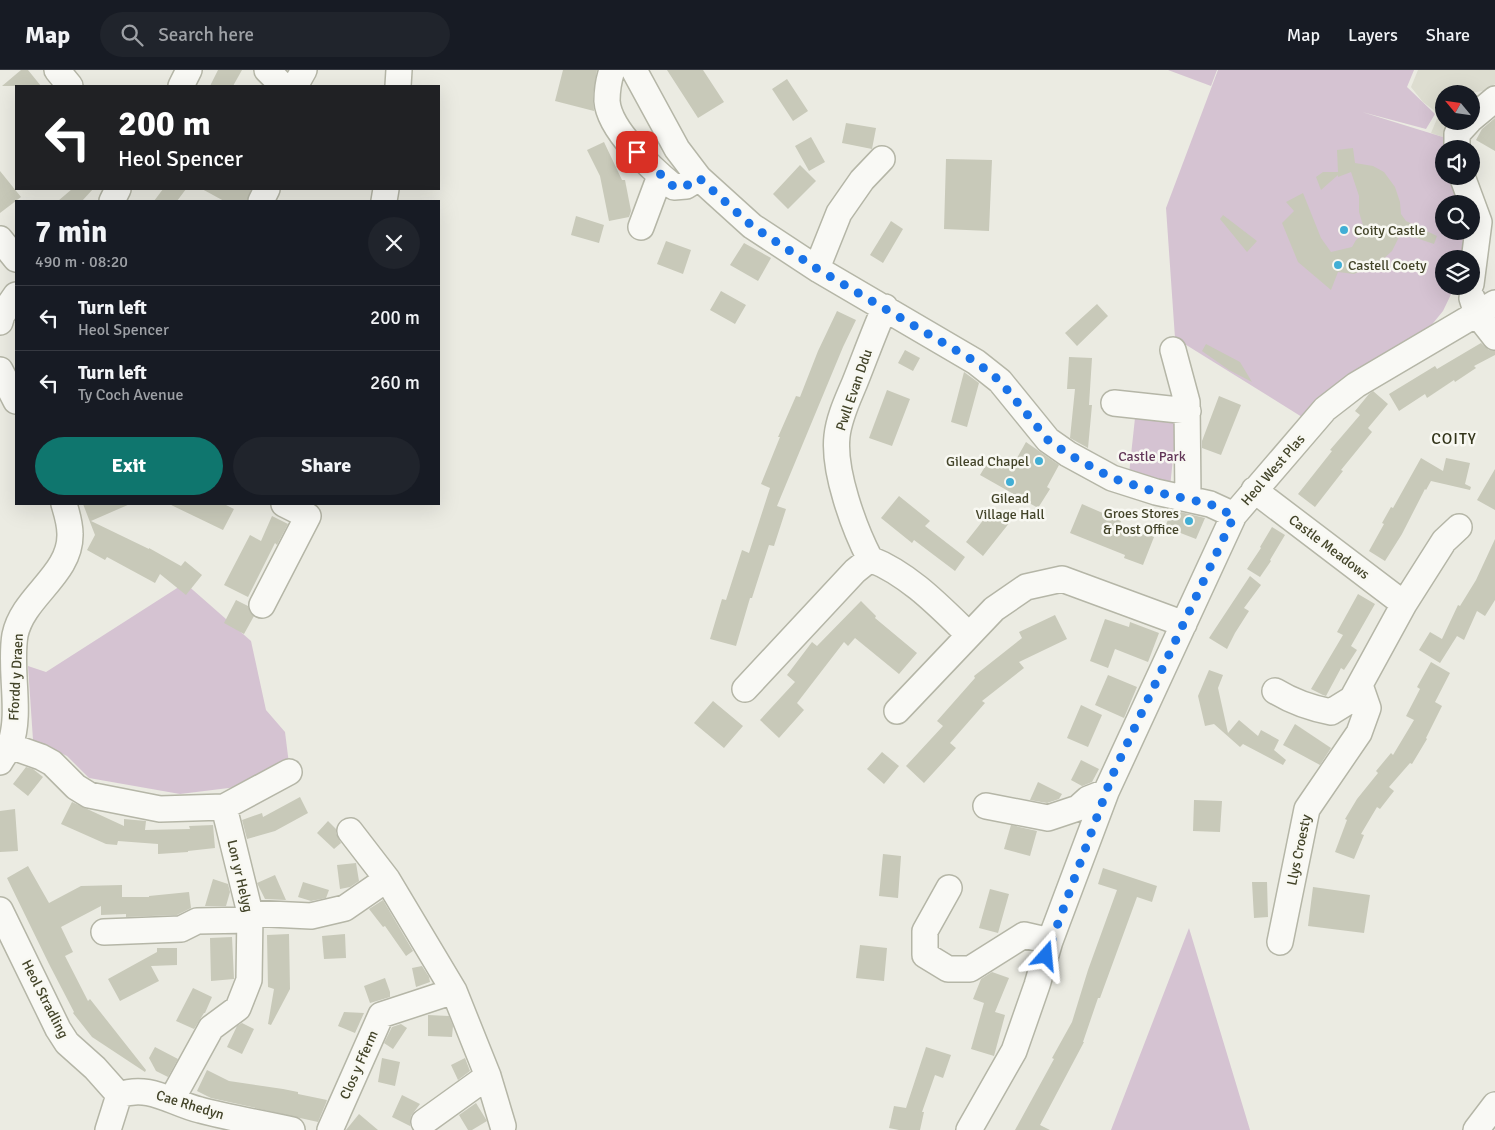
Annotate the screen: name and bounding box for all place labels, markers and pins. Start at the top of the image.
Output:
pin [616,131,658,173]
place label: Coity Castle [1354,222,1425,239]
marker: Coity Castle [1338,224,1350,236]
place label: Castell Coety [1348,257,1427,274]
marker: Castell Coety [1332,259,1344,271]
place label: Gilead Chapel [946,453,1029,470]
marker: Gilead Chapel [1033,455,1045,467]
marker: Gilead Village Hall [1004,476,1016,488]
place label: Gilead Village Hall [975,490,1045,523]
place label: Groes Stores & Post Office [1103,505,1179,538]
marker: Groes Stores & Post Office [1183,515,1195,527]

